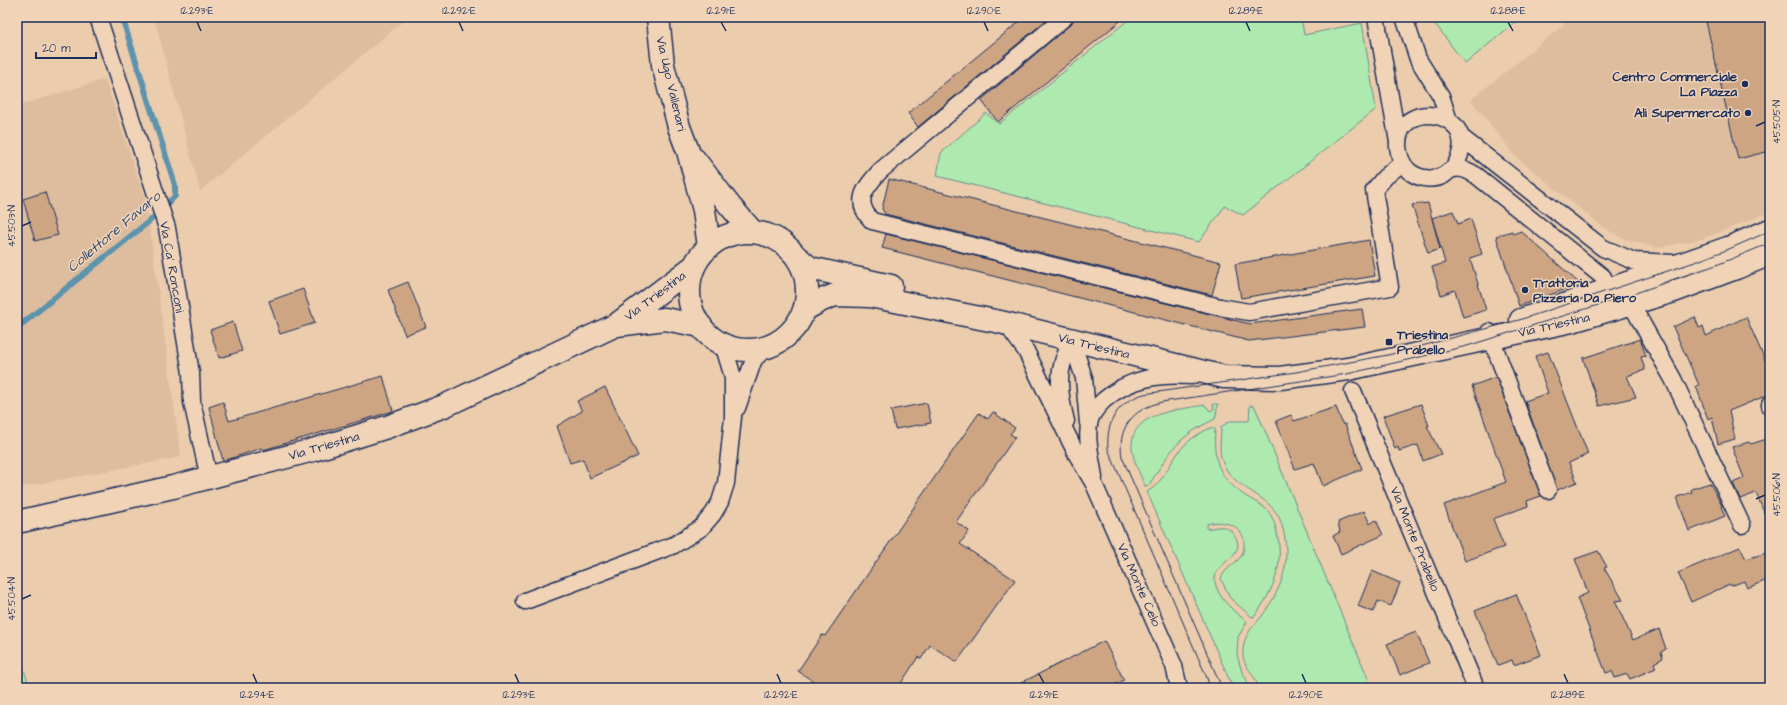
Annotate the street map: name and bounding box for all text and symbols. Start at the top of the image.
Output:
text: 12.293°E [180,4,214,18]
text: 12.292°E [442,4,476,18]
text: 12.291°E [706,4,736,18]
text: 12.290°E [967,4,1001,18]
text: 12.289°E [1229,4,1263,18]
text: 12.288°E [1490,4,1526,18]
scale bar [36,34,96,60]
street label: Via Ugo Vallenari [650,35,691,133]
text: 20 m [42,40,71,57]
place label: Centro Commerciale La Piazza [1612,68,1737,101]
marker: Centro Commerciale La Piazza [1740,79,1750,89]
text: 45.505°N [1770,100,1784,144]
place label: Ali Supermercato [1634,104,1741,123]
marker: Ali Supermercato [1743,108,1753,118]
water label: Collettore Favaro [63,186,166,277]
text: 45.503°N [5,205,19,247]
street label: Via Ca' Ronconi [155,220,189,314]
street label: Via Triestina [620,267,690,325]
place label: Trattoria Pizzeria Da Piero [1532,274,1637,307]
marker: Trattoria Pizzeria Da Piero [1520,285,1530,295]
street label: Via Triestina [1516,308,1592,342]
place label: Triestina Prabello [1396,326,1449,359]
street label: Via Triestina [1056,328,1132,364]
marker: Triestina Prabello [1384,337,1394,347]
street label: Via Triestina [286,427,362,465]
text: 45.506°N [1770,473,1784,517]
street label: Via Monte Prabello [1386,484,1445,595]
street label: Via Monte Celo [1113,540,1166,630]
text: 45.504°N [5,577,19,621]
text: 12.294°E [240,688,274,702]
text: 12.293°E [502,688,536,702]
text: 12.292°E [764,688,798,702]
text: 12.291°E [1029,688,1059,702]
text: 12.290°E [1289,688,1323,702]
text: 12.289°E [1551,688,1585,702]

